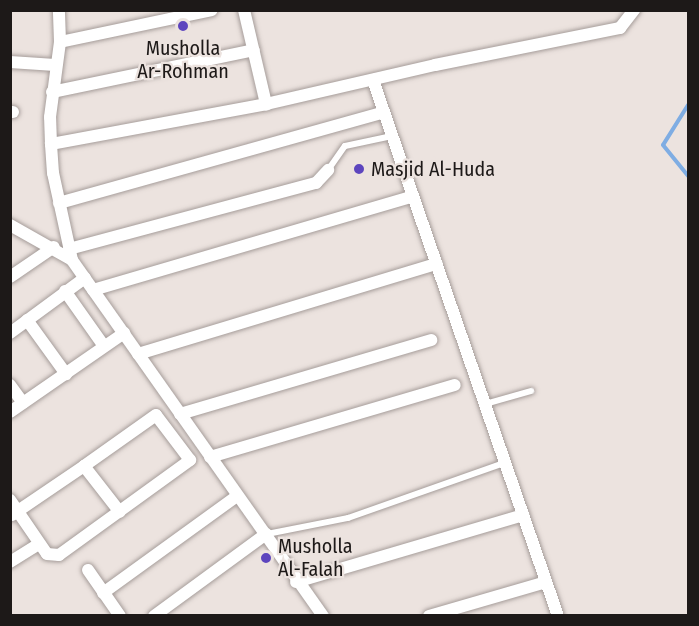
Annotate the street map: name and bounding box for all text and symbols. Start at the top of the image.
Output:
marker: Musholla Ar-Rohman [176,19,190,33]
place label: Musholla Ar-Rohman [137,36,229,83]
place label: Masjid Al-Huda [371,157,495,181]
marker: Masjid Al-Huda [352,162,366,176]
place label: Musholla Al-Falah [278,534,353,581]
marker: Musholla Al-Falah [259,551,273,565]

